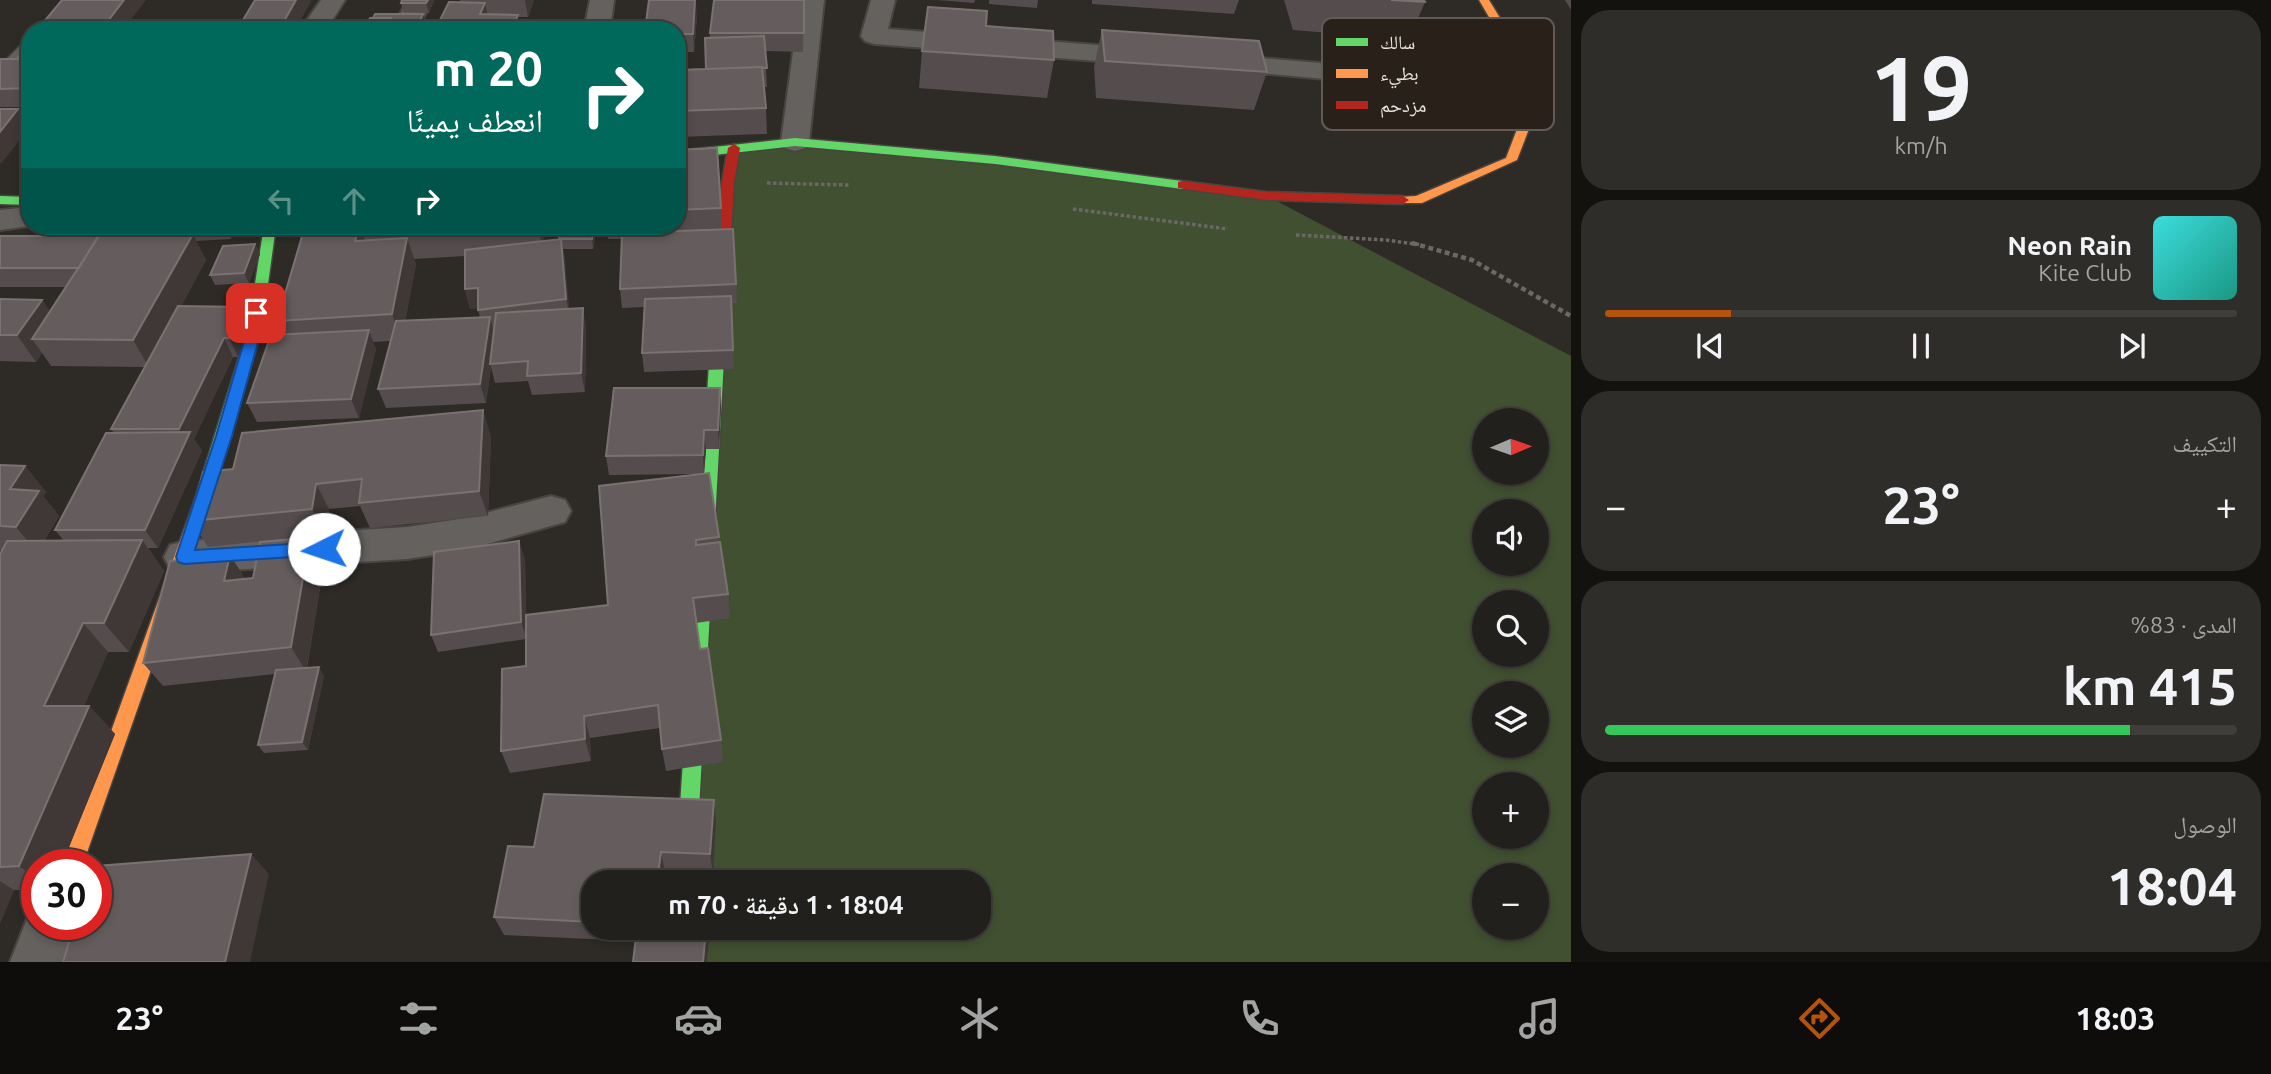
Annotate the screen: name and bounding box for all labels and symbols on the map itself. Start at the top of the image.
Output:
legend [1322,18,1554,130]
text: سالك [1380,31,1415,53]
text: بطيء [1380,62,1419,89]
text: مزدحم [1380,94,1426,118]
pin [226,283,286,343]
north arrow [1472,408,1549,485]
position arrow [287,512,361,586]
speed limit sign: 30 [21,849,112,940]

